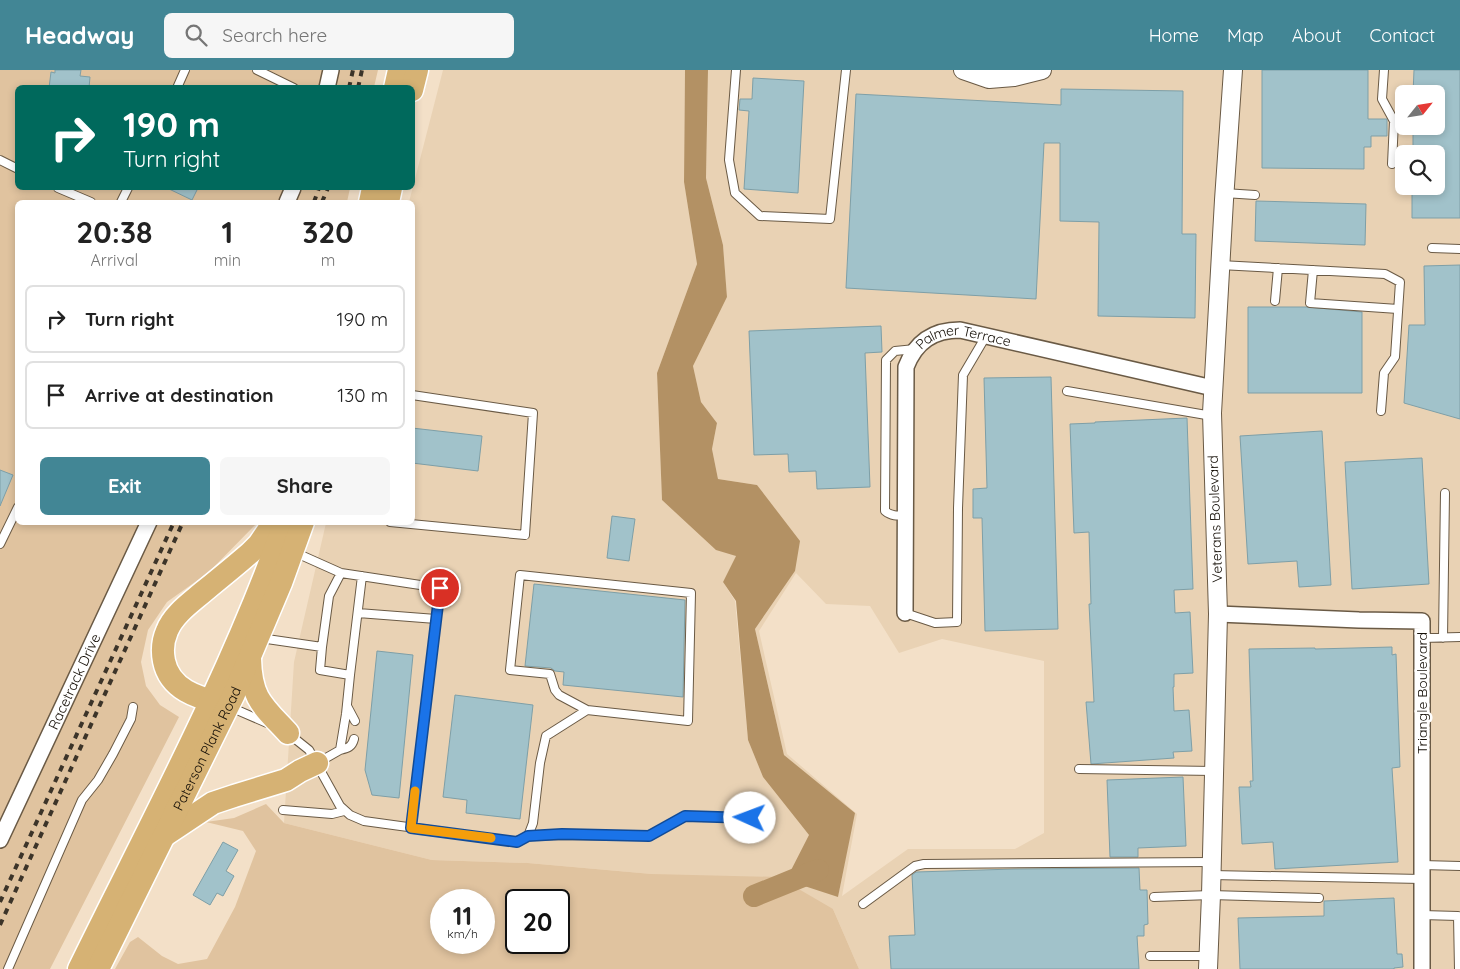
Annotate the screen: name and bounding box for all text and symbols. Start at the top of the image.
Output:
search box [164,13,514,58]
text: Headway [25,20,134,50]
icon: search [182,21,210,49]
text: Search here [222,23,327,47]
text: Home [1149,24,1199,47]
text: Map [1227,24,1264,47]
text: About [1292,24,1342,47]
text: Contact [1370,24,1435,47]
north arrow [1395,85,1445,135]
map controls [1395,85,1445,195]
text: 190 m [123,102,220,146]
icon: right [40,105,105,170]
text: Turn right [123,145,220,173]
button: search [1395,145,1445,195]
text: 20:38 [76,213,152,251]
text: 1 [221,213,233,251]
text: 320 [302,213,354,251]
text: Arrival [90,250,138,270]
text: min [214,250,241,270]
text: m [321,250,335,270]
icon: right [42,305,70,333]
text: Turn right [85,307,174,331]
text: 190 m [337,307,388,331]
street label: Palmer Terrace [912,321,1013,353]
icon: arrive [42,381,70,409]
text: Arrive at destination [85,383,274,407]
text: 130 m [337,383,388,407]
street label: Veterans Boulevard [1204,455,1226,583]
button: Exit [40,457,210,515]
button: Share [220,457,390,515]
pin [419,567,461,609]
icon: arrive [426,574,454,602]
street label: Racetrack Drive [44,631,104,732]
street label: Triangle Boulevard [1413,632,1431,754]
street label: Paterson Plank Road [169,684,245,813]
position arrow [723,791,775,843]
speed limit sign: 20 [505,889,570,954]
text: 11 [453,900,472,931]
text: km/h [447,926,478,941]

